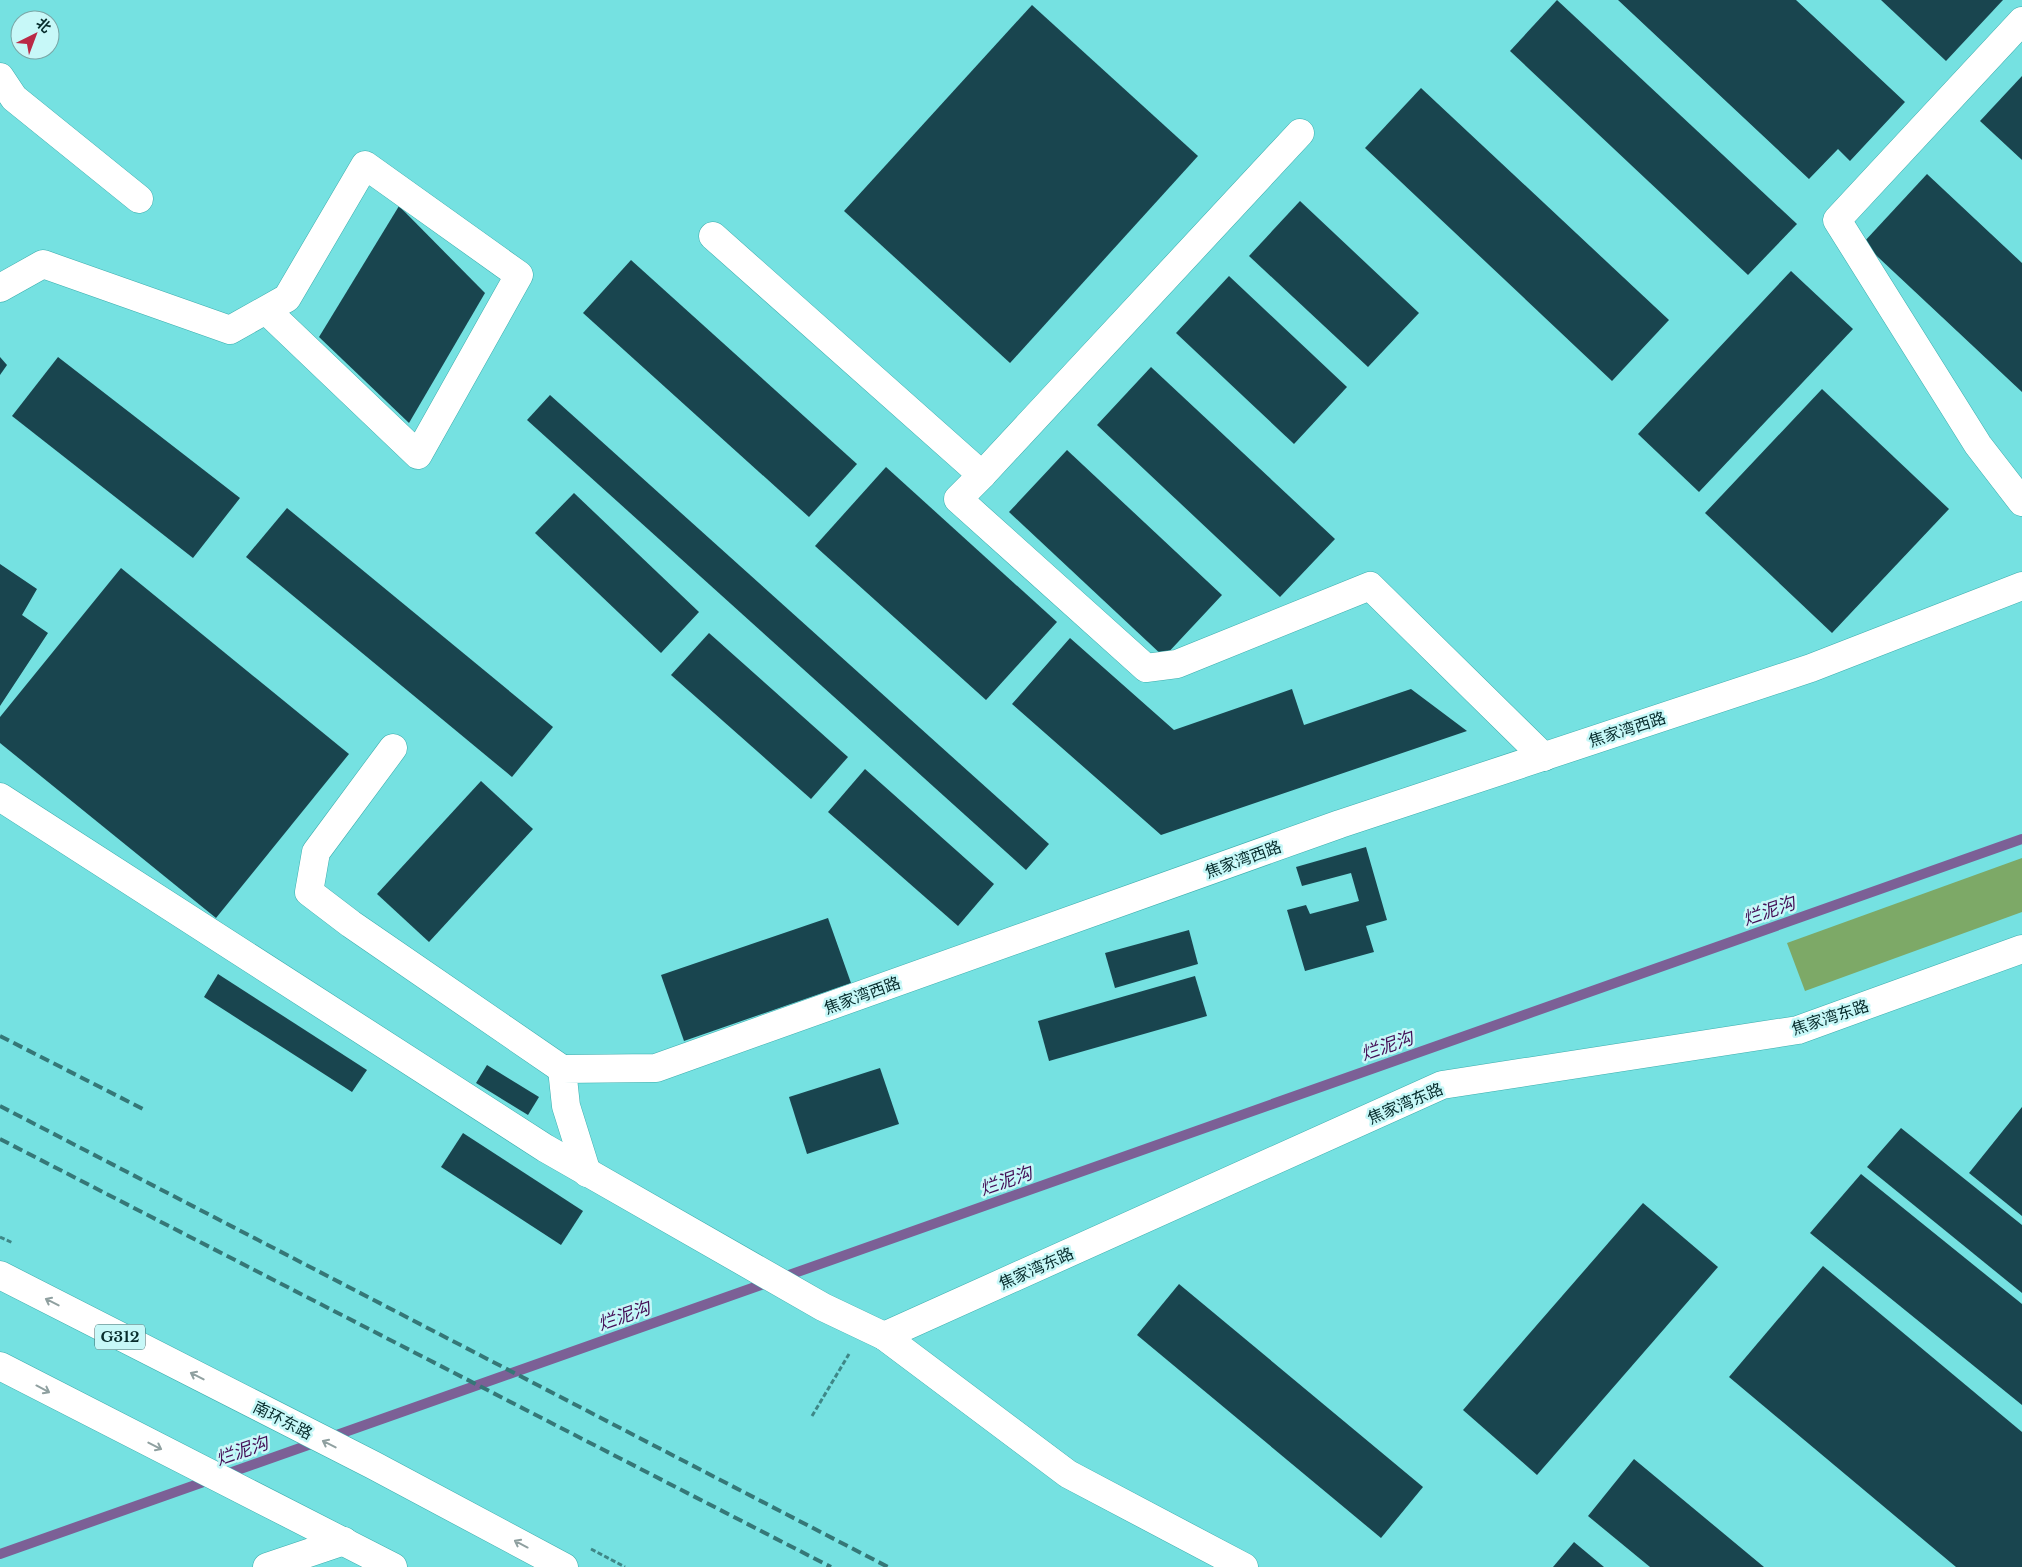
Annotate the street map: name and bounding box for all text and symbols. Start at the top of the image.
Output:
north arrow [10,10,60,60]
text: 北 [32,14,55,37]
street label: 焦家湾西路 [1586,707,1668,751]
street label: 焦家湾西路 [1202,836,1284,882]
water label: 烂泥沟 [1740,891,1800,930]
street label: 焦家湾西路 [821,972,903,1018]
street label: 焦家湾东路 [1789,995,1871,1039]
water label: 烂泥沟 [1358,1026,1418,1065]
street label: 焦家湾东路 [1364,1078,1446,1128]
water label: 烂泥沟 [977,1161,1037,1200]
street label: 焦家湾东路 [995,1243,1077,1293]
water label: 烂泥沟 [595,1296,655,1335]
one-way arrow [45,1297,60,1306]
road number: G312 [95,1324,145,1350]
one-way arrow [189,1371,204,1381]
one-way arrow [35,1385,50,1394]
street label: 南环东路 [250,1397,316,1443]
water label: 烂泥沟 [213,1431,273,1470]
one-way arrow [322,1439,337,1448]
one-way arrow [147,1442,162,1451]
one-way arrow [514,1539,529,1549]

